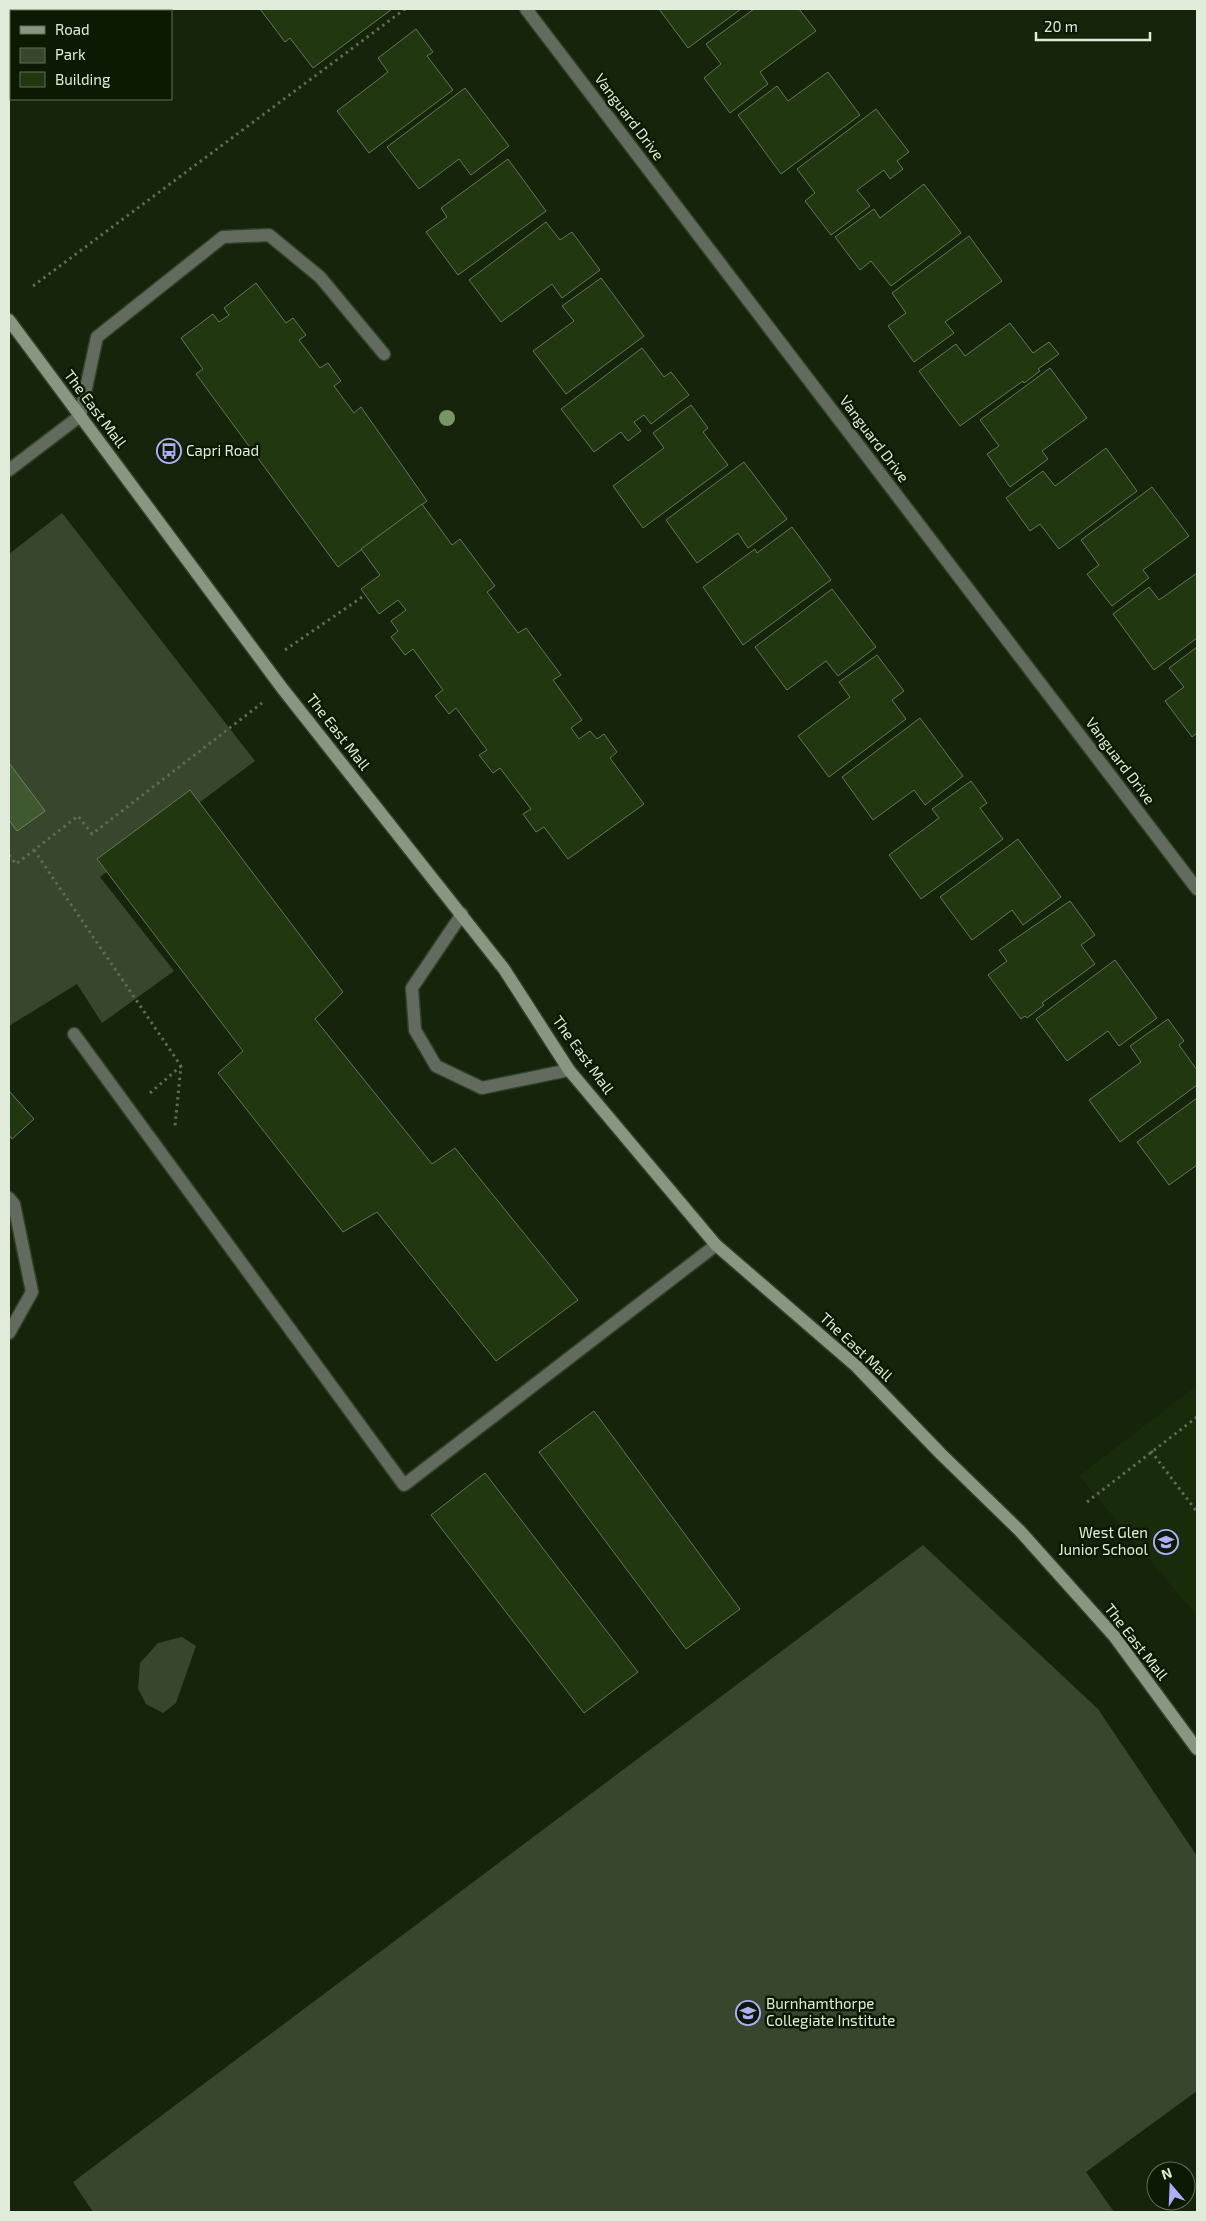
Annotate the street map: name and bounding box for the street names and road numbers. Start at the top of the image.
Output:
street label: Vanguard Drive [591,69,668,163]
street label: The East Mall [61,366,131,451]
street label: Vanguard Drive [836,391,913,485]
street label: The East Mall [303,689,375,774]
street label: Vanguard Drive [1082,713,1159,807]
street label: The East Mall [549,1012,619,1098]
street label: The East Mall [817,1308,897,1385]
street label: The East Mall [1101,1599,1173,1684]

